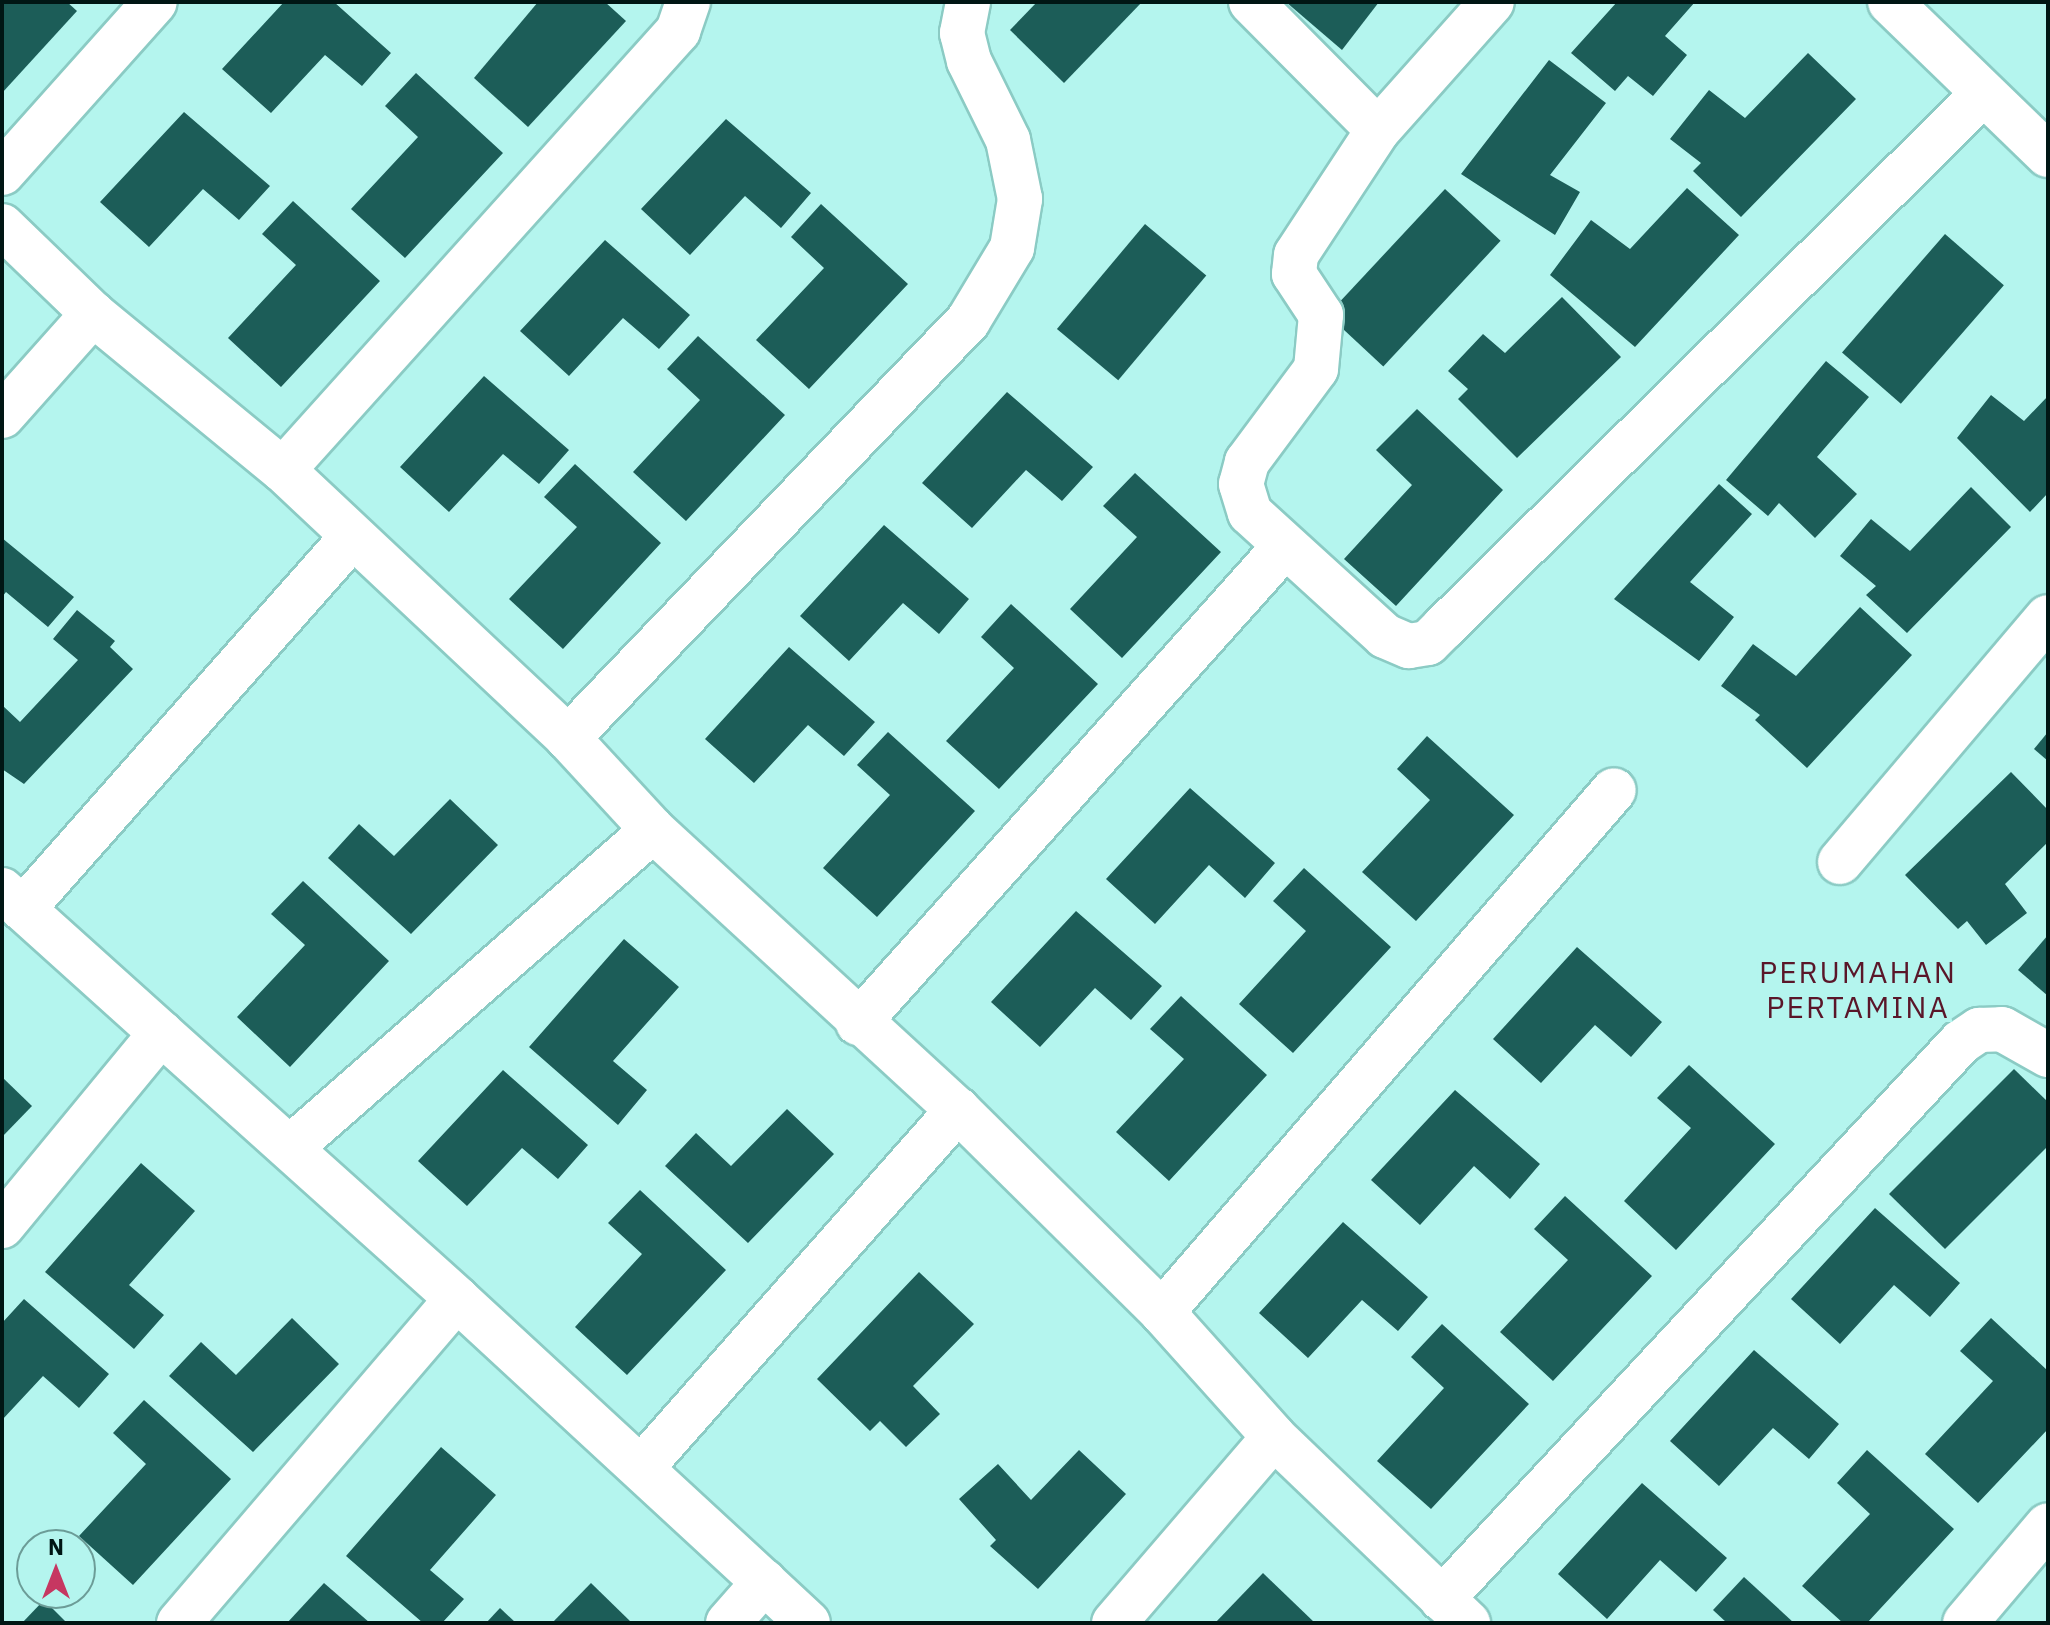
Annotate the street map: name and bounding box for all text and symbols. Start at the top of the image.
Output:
district label: PERUMAHAN PERTAMINA [1759,954,1957,1024]
north arrow [16,1529,96,1609]
text: N [48,1532,64,1561]

